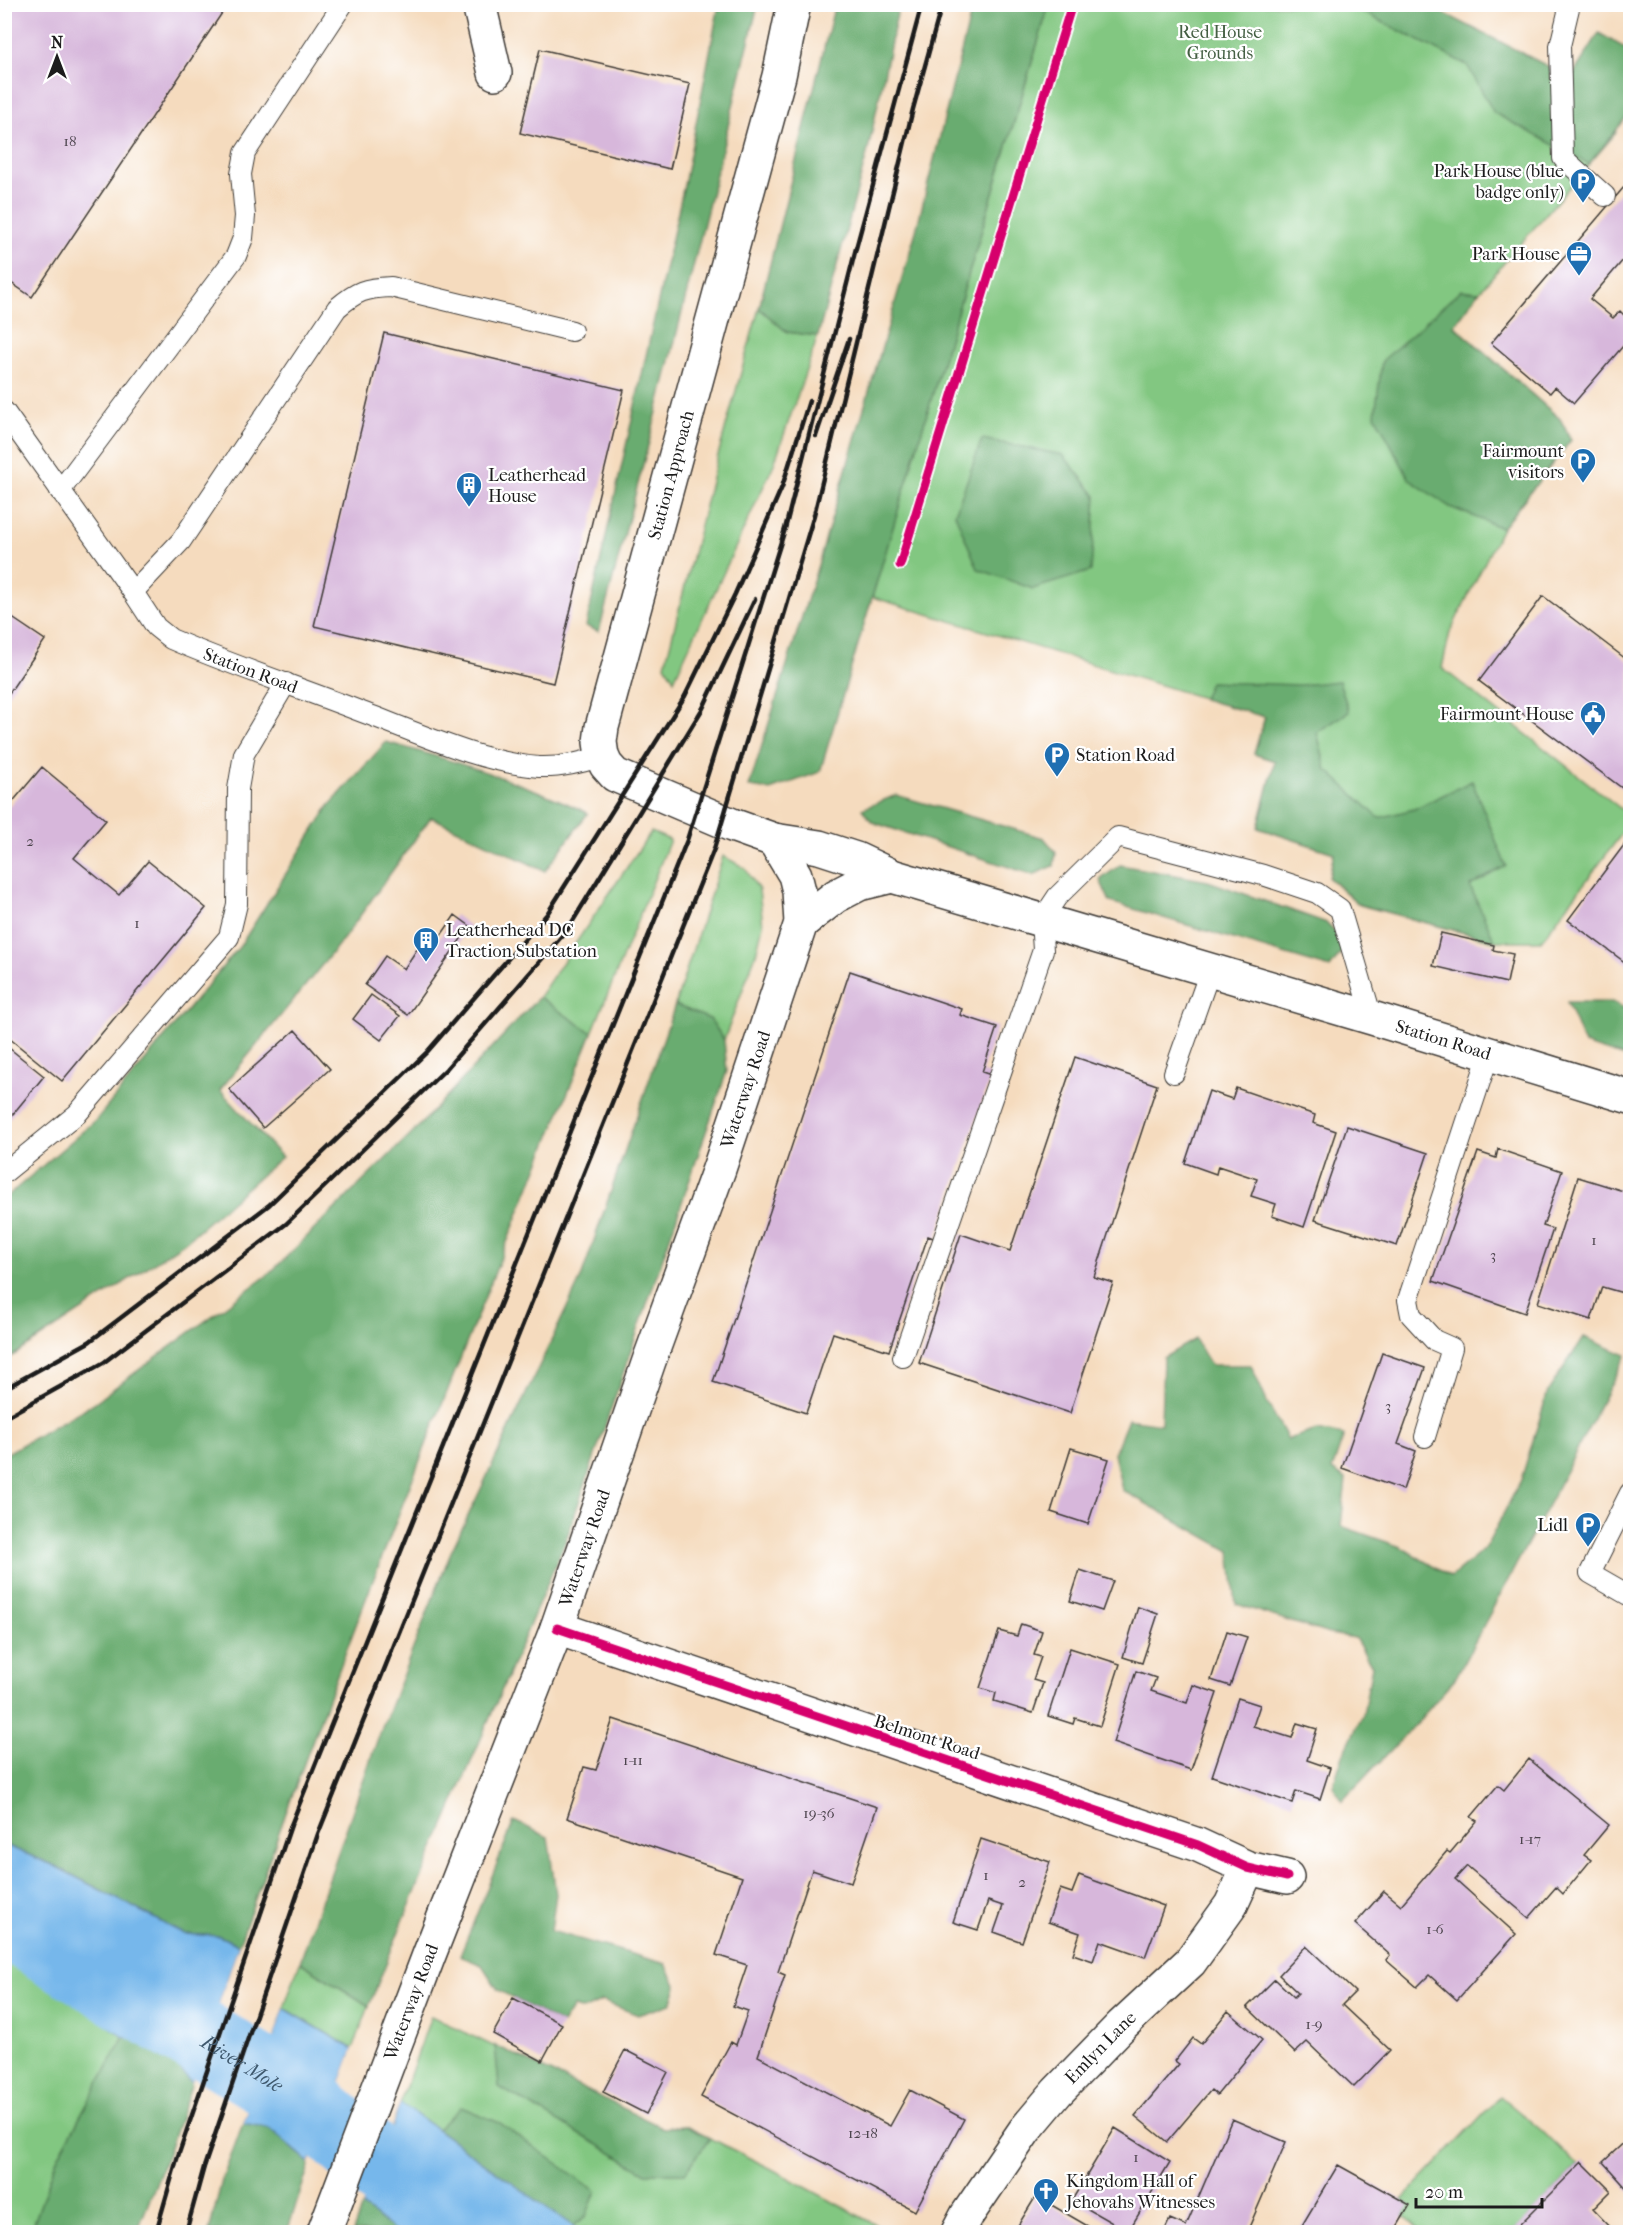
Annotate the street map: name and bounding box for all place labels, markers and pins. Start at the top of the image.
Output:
place label: Park House (blue badge only) [1433,161,1564,203]
parking icon: Park House (blue badge only) [1568,166,1598,204]
office icon: Park House [1564,239,1594,277]
place label: Park House [1472,244,1560,265]
place label: Fairmount visitors [1482,441,1565,483]
parking icon: Fairmount visitors [1568,446,1598,484]
place label: Leatherhead House [488,465,586,507]
building icon: Leatherhead House [454,470,484,508]
public building icon: Fairmount House [1578,699,1608,737]
place label: Fairmount House [1440,704,1574,725]
parking icon: Station Road [1042,740,1072,778]
place label: Station Road [1076,745,1175,766]
place label: Leatherhead DC Traction Substation [446,920,597,962]
building icon: Leatherhead DC Traction Substation [411,925,441,963]
parking icon: Lidl [1573,1510,1603,1548]
place label: Lidl [1537,1515,1568,1536]
place label: Kingdom Hall of Jehovahs Witnesses [1064,2171,1215,2213]
church icon: Kingdom Hall of Jehovahs Witnesses [1031,2176,1061,2214]

